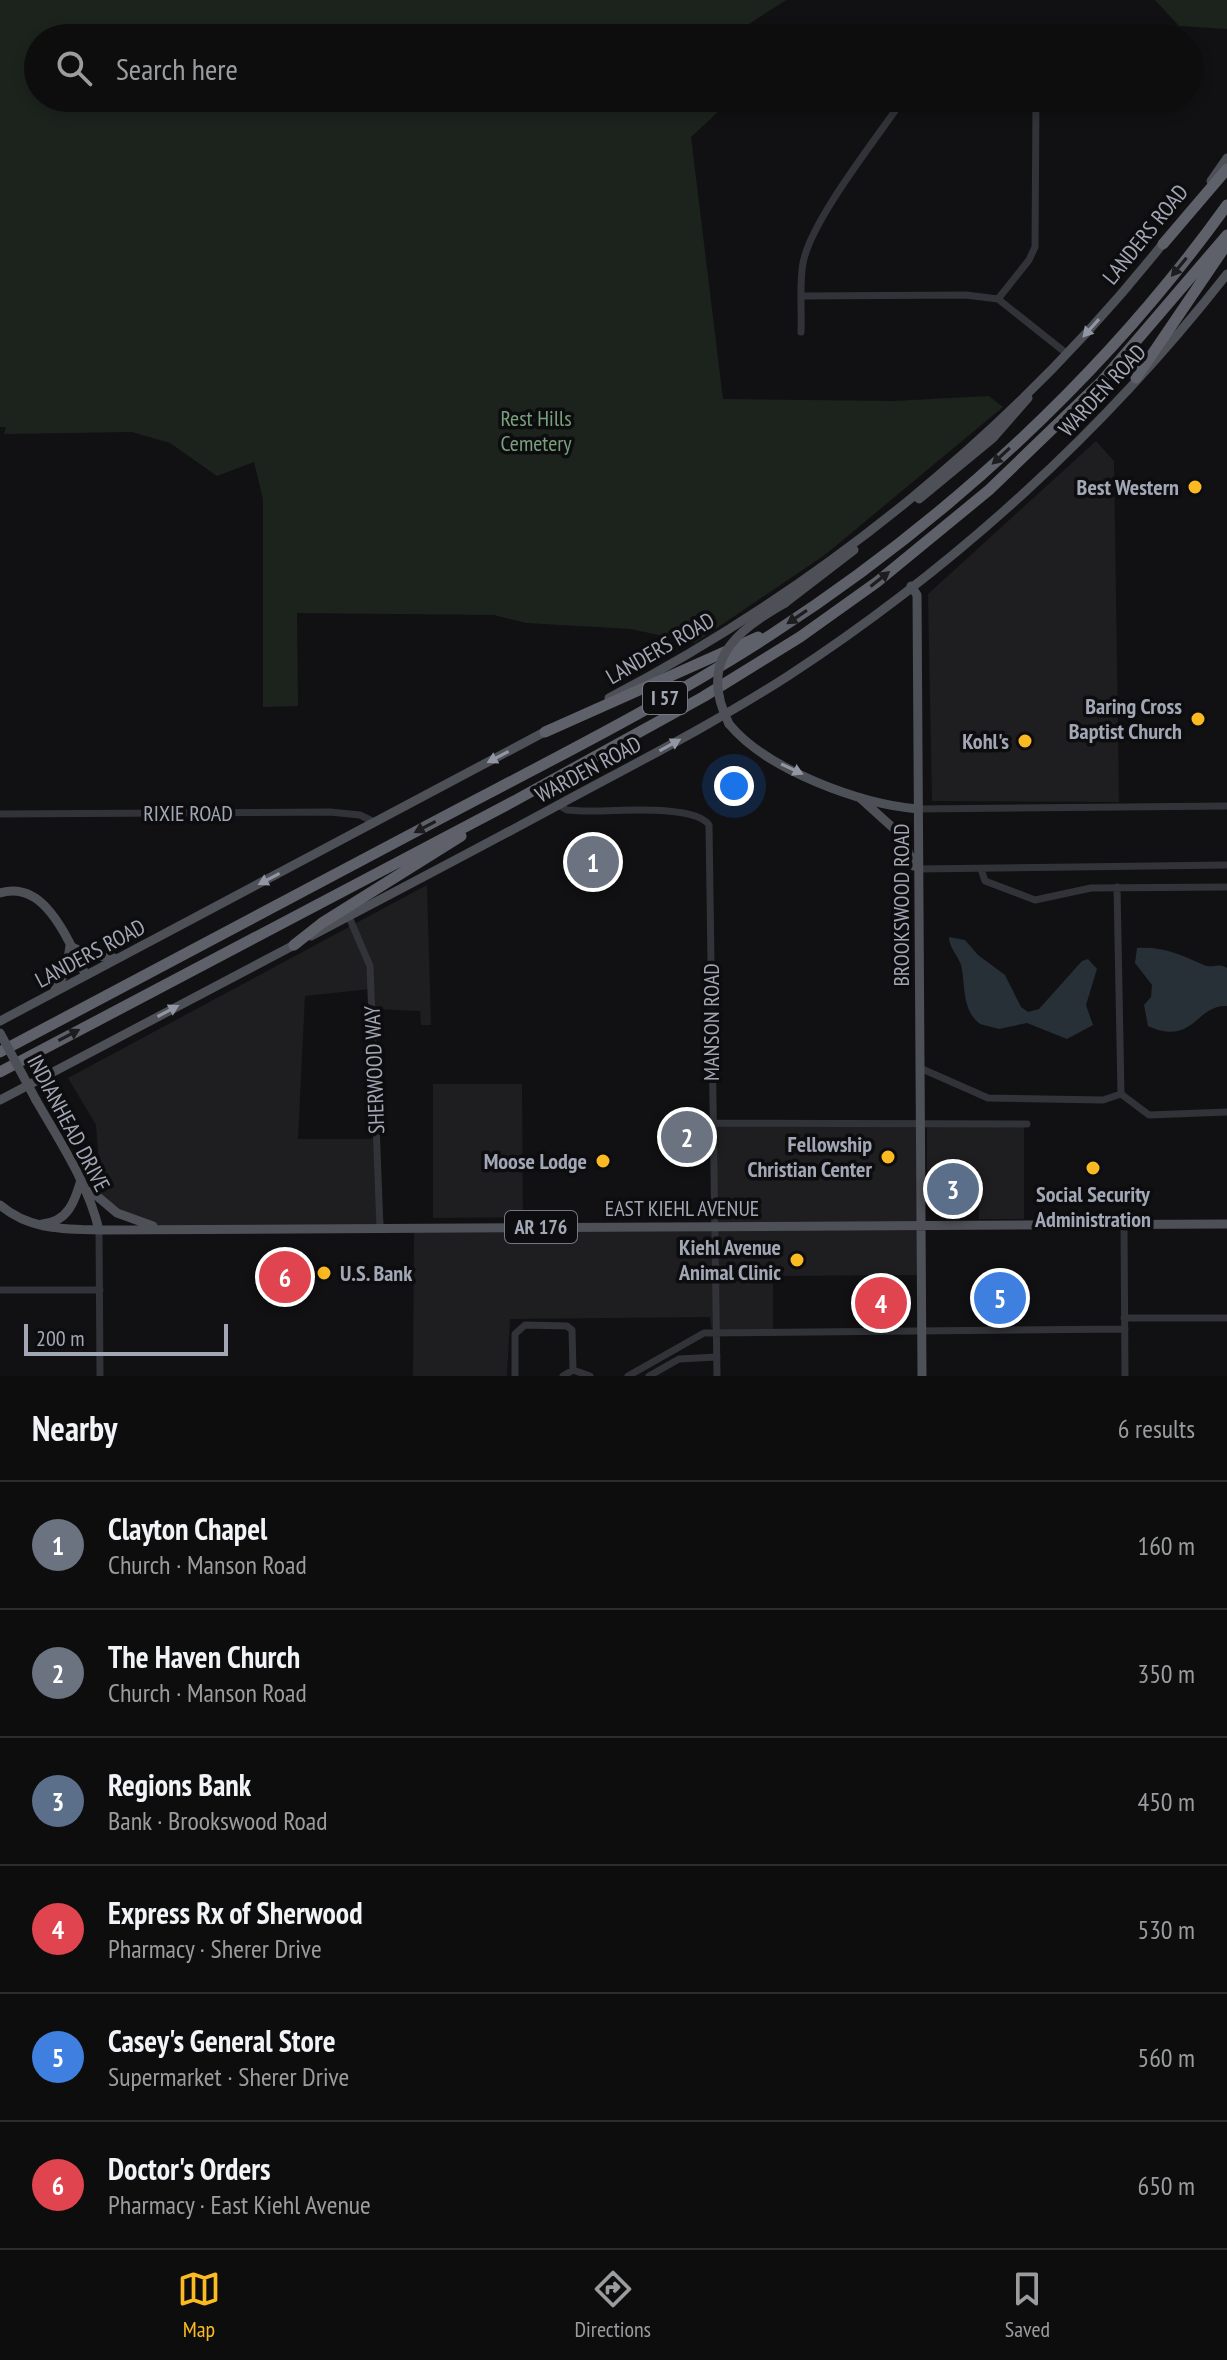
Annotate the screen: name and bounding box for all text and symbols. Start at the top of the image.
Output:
search box [24,24,1203,112]
icon: search [52,46,96,90]
text: Search here [116,49,238,88]
street label: LANDERS ROAD [1096,178,1194,290]
one-way arrow [1171,256,1188,276]
one-way arrow [1082,318,1100,337]
street label: WARDEN ROAD [1052,338,1152,442]
park label: Rest Hills Cemetery [500,404,572,457]
one-way arrow [992,446,1011,464]
place label: Best Western [1077,473,1179,501]
marker: Best Western [1186,478,1204,496]
one-way arrow [870,571,890,587]
street label: LANDERS ROAD [601,606,719,690]
one-way arrow [787,609,808,624]
road number: I 57 [643,682,687,714]
place label: Baring Cross Baptist Church [1069,692,1182,745]
marker: Baring Cross Baptist Church [1189,710,1207,728]
place label: Kohl's [962,727,1009,755]
street label: WARDEN ROAD [530,729,646,809]
marker: Kohl's [1016,732,1034,750]
one-way arrow [659,739,681,753]
one-way arrow [487,750,510,763]
one-way arrow [780,762,804,776]
your location [714,766,754,806]
street label: RIXIE ROAD [143,799,233,827]
one-way arrow [413,820,436,833]
street label: BROOKSWOOD ROAD [887,823,915,987]
pin: 1 [567,832,619,892]
one-way arrow [257,872,280,885]
street label: LANDERS ROAD [30,912,150,994]
street label: MANSON ROAD [697,963,725,1081]
one-way arrow [157,1005,180,1018]
street label: SHERWOOD WAY [358,1005,390,1135]
one-way arrow [57,1029,80,1042]
street label: INDIANHEAD DRIVE [21,1050,117,1196]
pin: 2 [661,1107,713,1167]
place label: Fellowship Christian Center [747,1130,873,1183]
place label: Moose Lodge [484,1147,587,1175]
marker: Fellowship Christian Center [879,1148,897,1166]
marker: Moose Lodge [594,1152,612,1170]
pin: 3 [927,1159,979,1219]
marker: Social Security Administration [1084,1159,1102,1177]
place label: Social Security Administration [1034,1180,1151,1233]
street label: EAST KIEHL AVENUE [605,1194,759,1222]
road number: AR 176 [505,1211,577,1243]
place label: Kiehl Avenue Animal Clinic [678,1233,781,1286]
pin: 6 [259,1247,311,1307]
marker: Kiehl Avenue Animal Clinic [788,1251,806,1269]
place label: U.S. Bank [340,1259,413,1287]
marker: U.S. Bank [315,1264,333,1282]
pin: 5 [974,1268,1026,1328]
pin: 4 [855,1273,907,1333]
scale bar [24,1320,228,1356]
text: 200 m [36,1324,85,1352]
text: Nearby [32,1406,117,1450]
text: 6 results [1118,1412,1195,1445]
text: Clayton Chapel [108,1509,267,1548]
text: 1 [52,1529,64,1562]
text: 160 m [1137,1529,1195,1562]
text: Church · Manson Road [108,1548,307,1581]
text: The Haven Church [108,1637,300,1676]
text: 2 [52,1657,64,1690]
text: 350 m [1137,1657,1195,1690]
text: Church · Manson Road [108,1676,307,1709]
text: Regions Bank [108,1765,251,1804]
text: 3 [52,1785,64,1818]
text: 450 m [1137,1785,1195,1818]
text: Bank · Brookswood Road [108,1804,328,1837]
text: Express Rx of Sherwood [108,1893,363,1932]
text: 4 [52,1913,64,1946]
text: 530 m [1137,1913,1195,1946]
text: Pharmacy · Sherer Drive [108,1932,322,1965]
text: Casey's General Store [108,2021,336,2060]
text: 5 [52,2041,64,2074]
text: 560 m [1137,2041,1195,2074]
text: Supermarket · Sherer Drive [108,2060,349,2093]
text: Doctor's Orders [108,2149,271,2188]
text: 6 [52,2169,64,2202]
text: 650 m [1137,2169,1195,2202]
text: Pharmacy · East Kiehl Avenue [108,2188,371,2221]
tab: Map [177,2267,221,2343]
tab: Directions [575,2267,651,2343]
tab: Saved [1005,2267,1050,2343]

